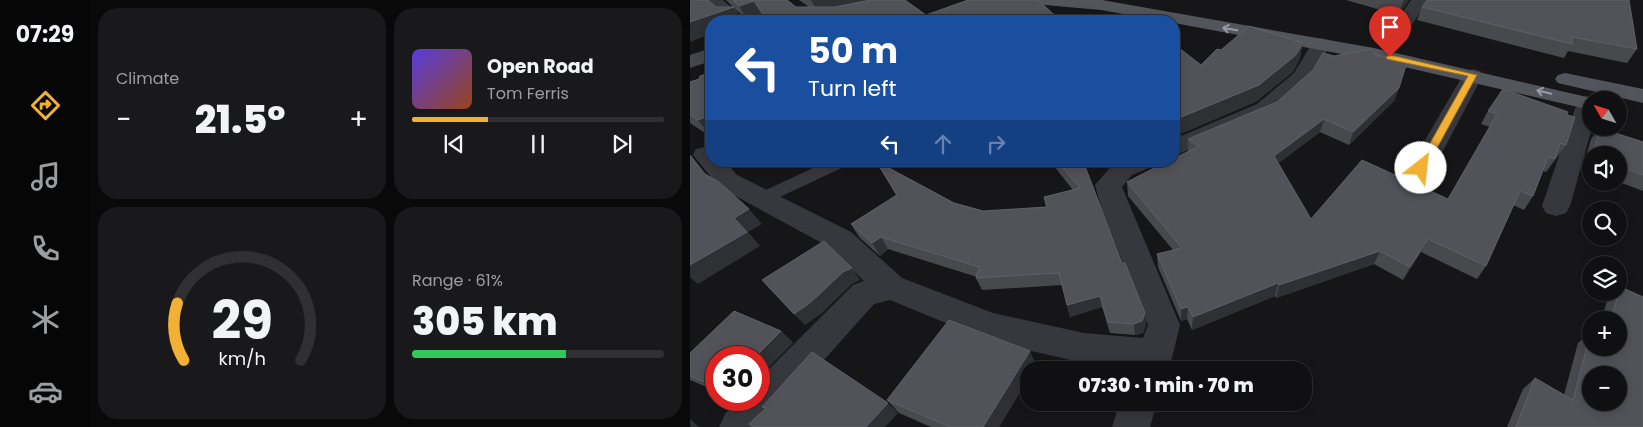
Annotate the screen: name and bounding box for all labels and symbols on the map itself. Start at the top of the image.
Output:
pin [1369,6,1411,57]
one-way arrow [1223,24,1239,34]
one-way arrow [1536,87,1552,96]
north arrow [1582,91,1628,136]
position arrow [1394,141,1446,193]
speed limit sign: 30 [705,346,770,411]

